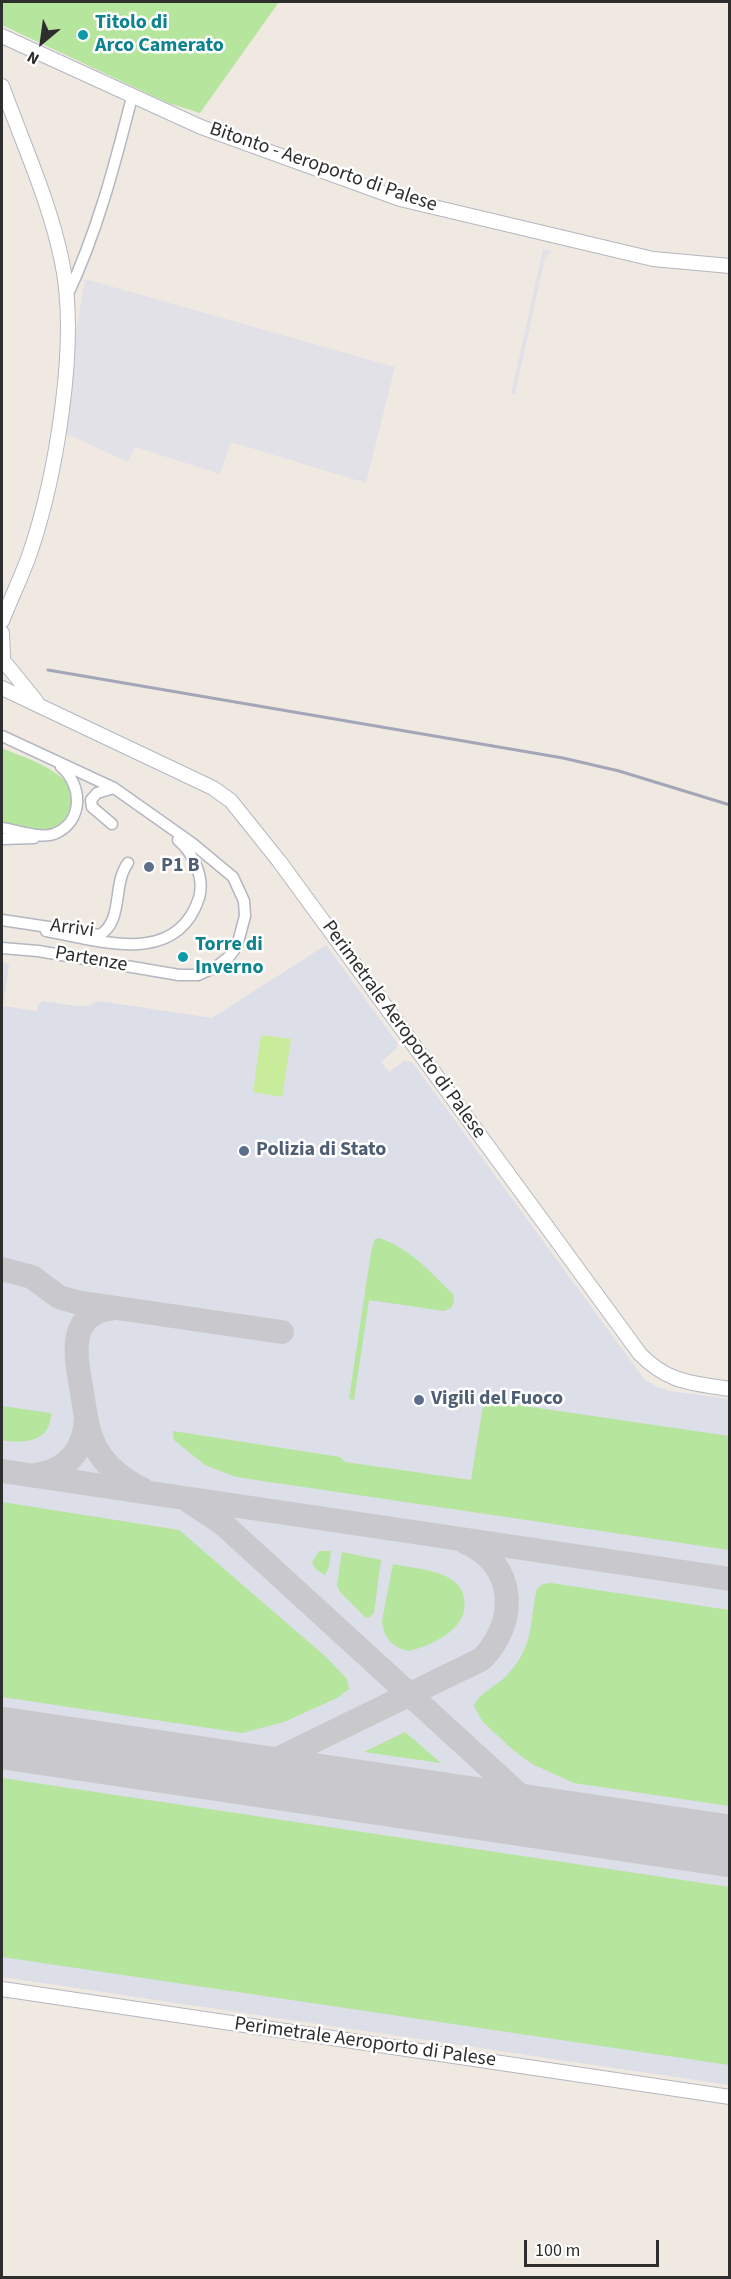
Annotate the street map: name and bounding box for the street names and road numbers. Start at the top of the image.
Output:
street label: Bitonto - Aeroporto di Palese [206,118,440,218]
street label: Arrivi [49,914,95,944]
street label: Perimetrale Aeroporto di Palese [316,916,490,1144]
street label: Partenze [53,942,129,978]
street label: Perimetrale Aeroporto di Palese [233,2013,497,2073]

